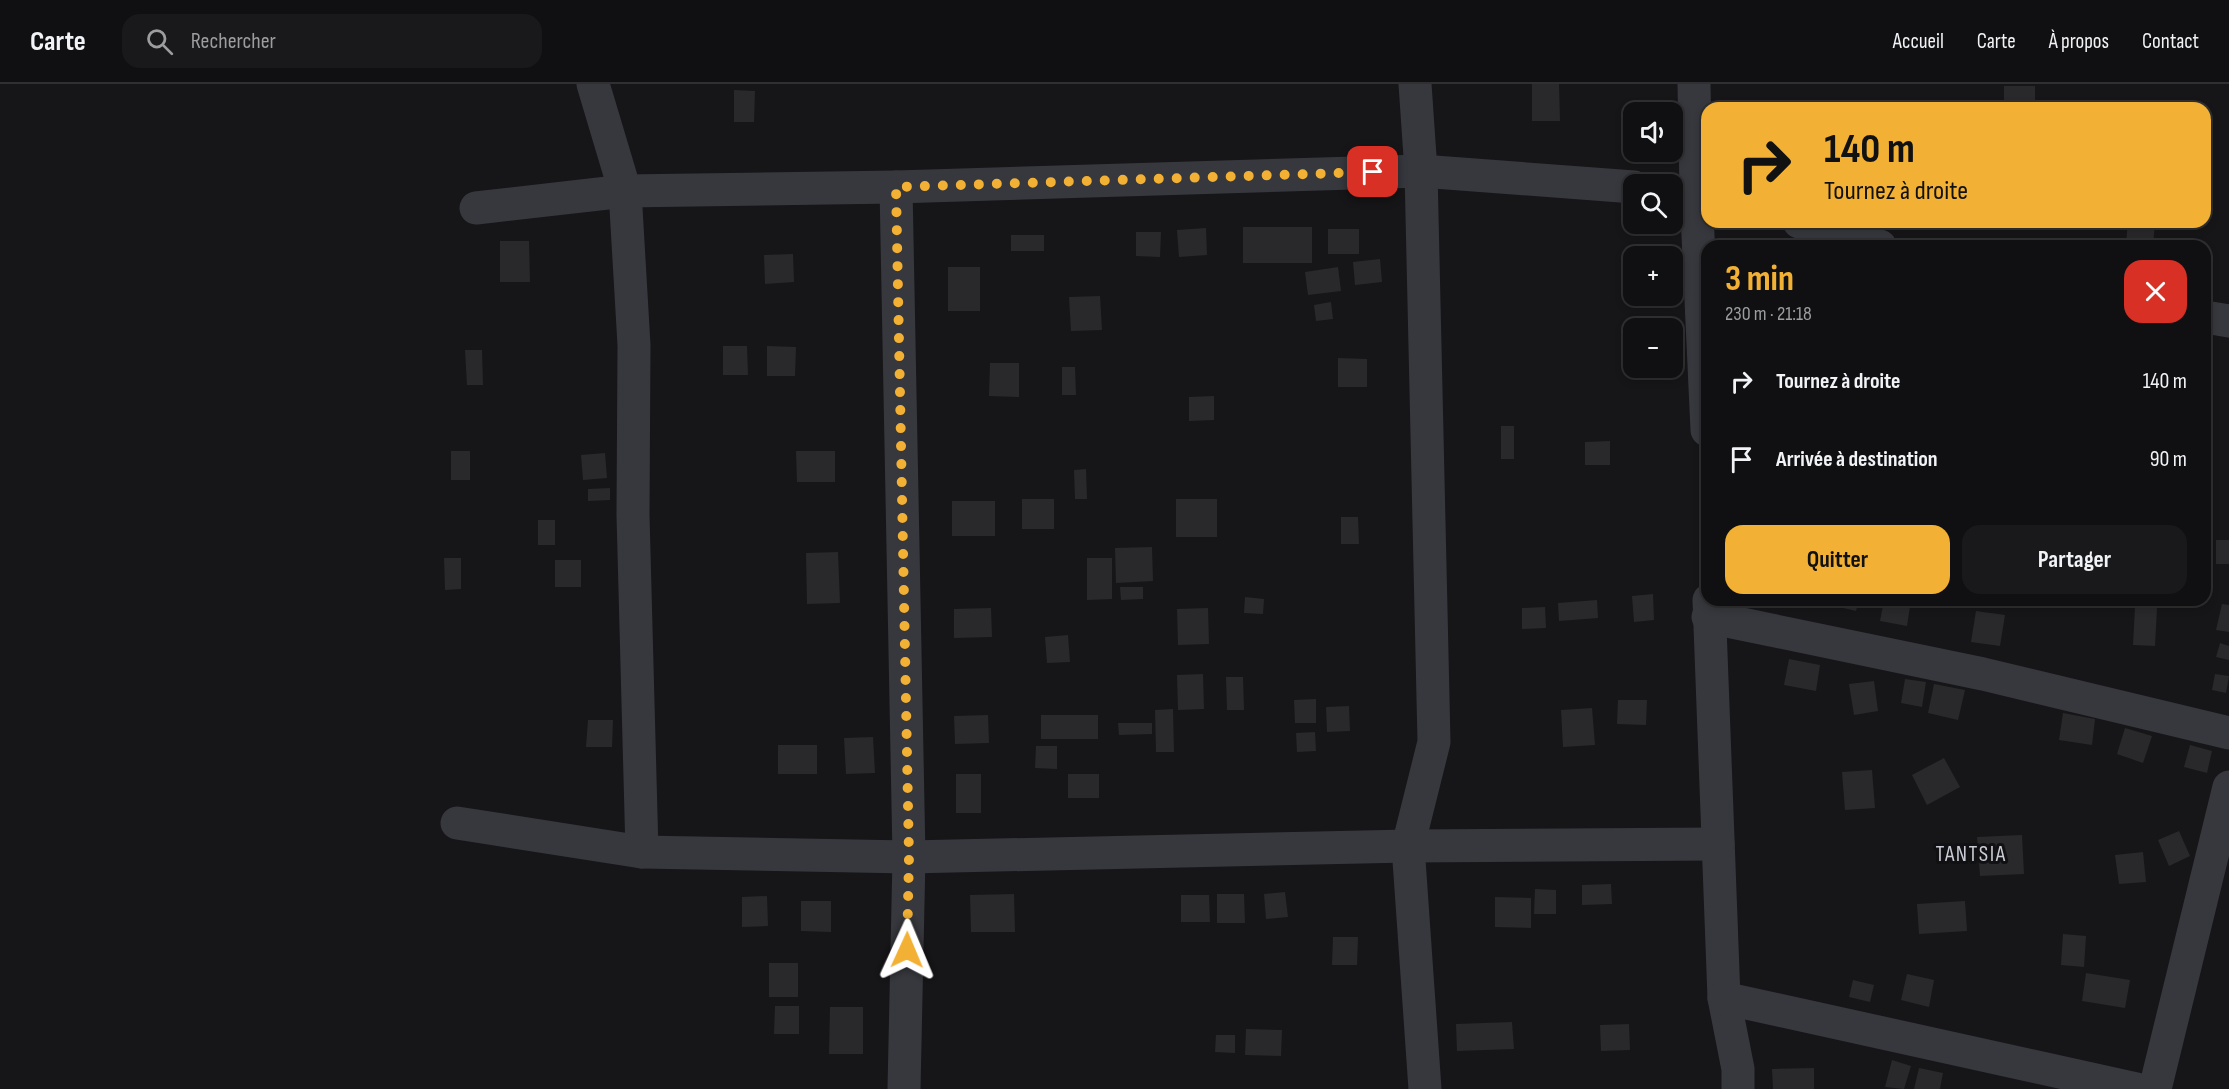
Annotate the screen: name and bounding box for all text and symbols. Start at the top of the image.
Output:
search box [122,14,542,68]
text: Carte [30,25,86,58]
icon: search [143,25,176,58]
text: Rechercher [191,28,276,55]
text: Accueil [1893,29,1944,54]
text: Carte [1977,29,2016,54]
text: À propos [2049,29,2109,54]
text: Contact [2142,29,2199,54]
map controls [1623,102,1683,378]
button: sound [1623,102,1683,162]
text: 140 m [1824,124,1915,175]
icon: right [1725,126,1803,204]
pin [1347,146,1398,197]
icon: arrive [1356,155,1389,188]
button: search [1623,174,1683,234]
text: Tournez à droite [1824,175,1968,207]
button: + [1623,246,1683,306]
text: 3 min [1725,258,1794,301]
button: close [2124,260,2187,323]
text: 230 m · 21:18 [1725,302,1812,326]
button: − [1623,318,1683,378]
icon: right [1725,365,1758,398]
text: Tournez à droite [1776,368,1901,395]
text: 140 m [2143,368,2187,395]
icon: arrive [1725,443,1758,476]
text: Arrivée à destination [1776,446,1938,473]
text: 90 m [2150,446,2187,473]
button: Quitter [1725,525,1950,594]
button: Partager [1962,525,2187,594]
district label: TANTSIA [1935,841,2007,868]
position arrow [875,918,939,982]

